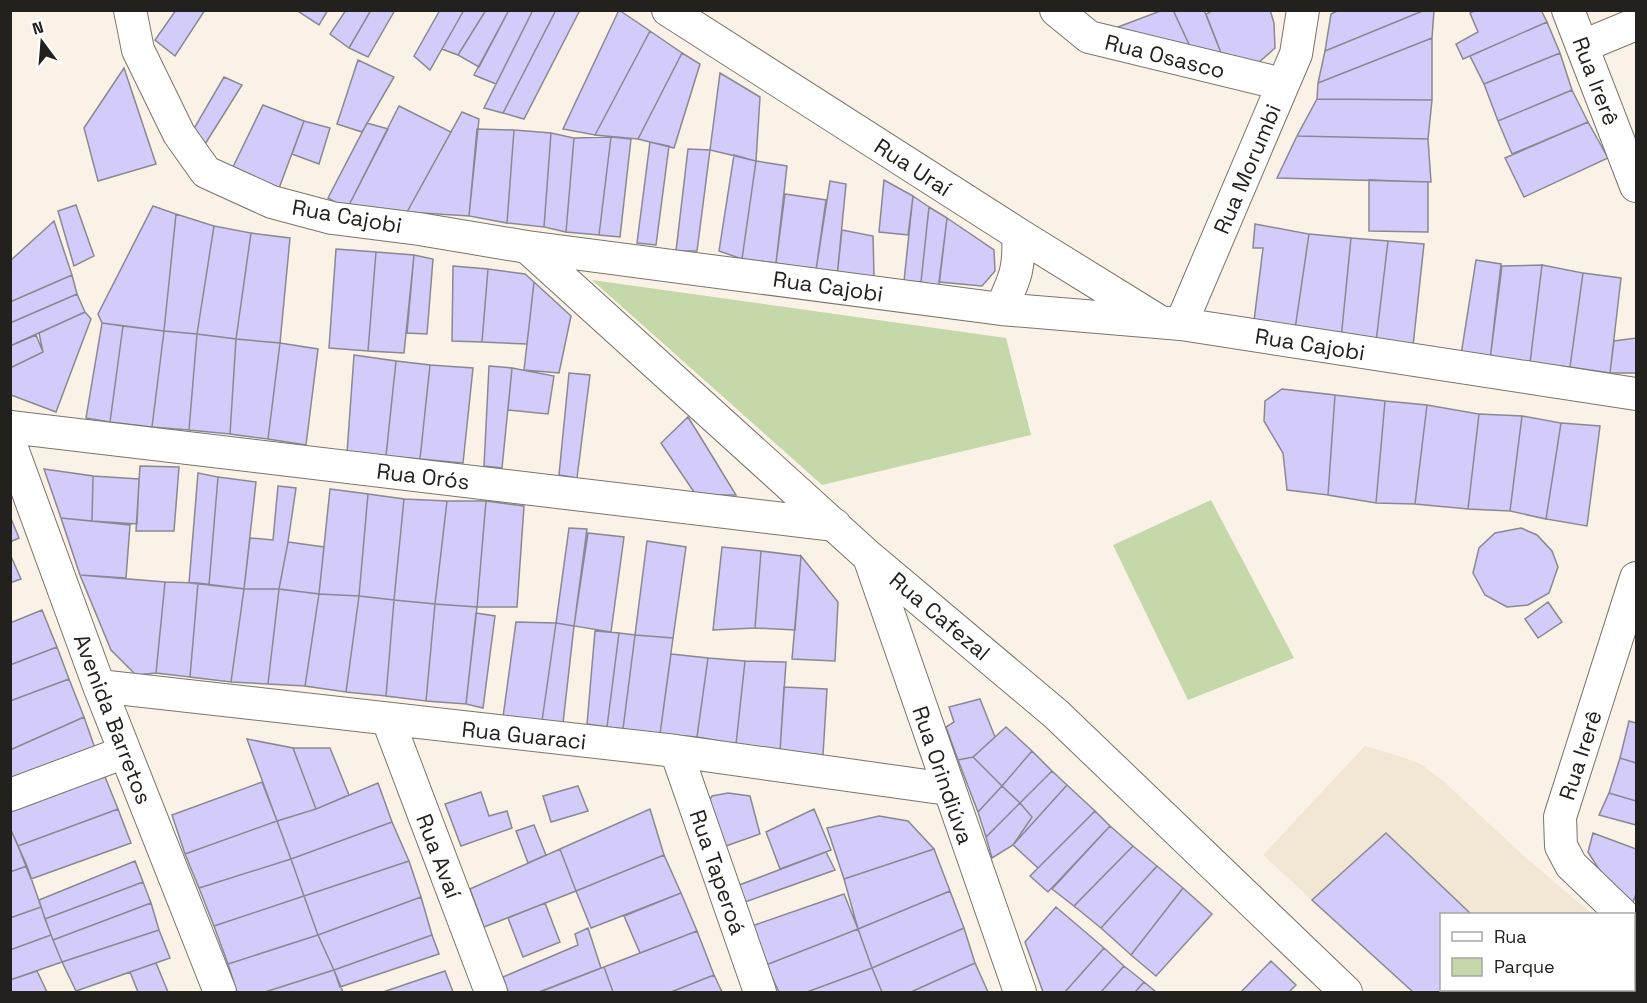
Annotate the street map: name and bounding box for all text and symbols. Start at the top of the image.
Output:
north arrow [12,12,72,72]
text: N [30,16,46,40]
street label: Rua Osasco [1102,28,1228,84]
street label: Rua Irerê [1566,33,1626,129]
street label: Rua Morumbi [1207,100,1287,238]
street label: Rua Uraí [869,132,957,203]
street label: Rua Cajobi [290,193,404,239]
street label: Rua Cajobi [771,264,885,308]
street label: Rua Cajobi [1253,321,1367,367]
street label: Rua Orós [375,456,471,496]
street label: Rua Cafezal [884,566,996,666]
street label: Avenida Barretos [68,630,158,808]
street label: Rua Orindiúva [906,702,980,848]
street label: Rua Irerê [1552,707,1608,803]
street label: Rua Guaraci [460,715,588,755]
street label: Rua Taperoá [684,806,753,938]
street label: Rua Avaí [410,810,468,903]
legend [1440,913,1635,991]
text: Rua [1494,925,1527,948]
text: Parque [1494,955,1555,978]

